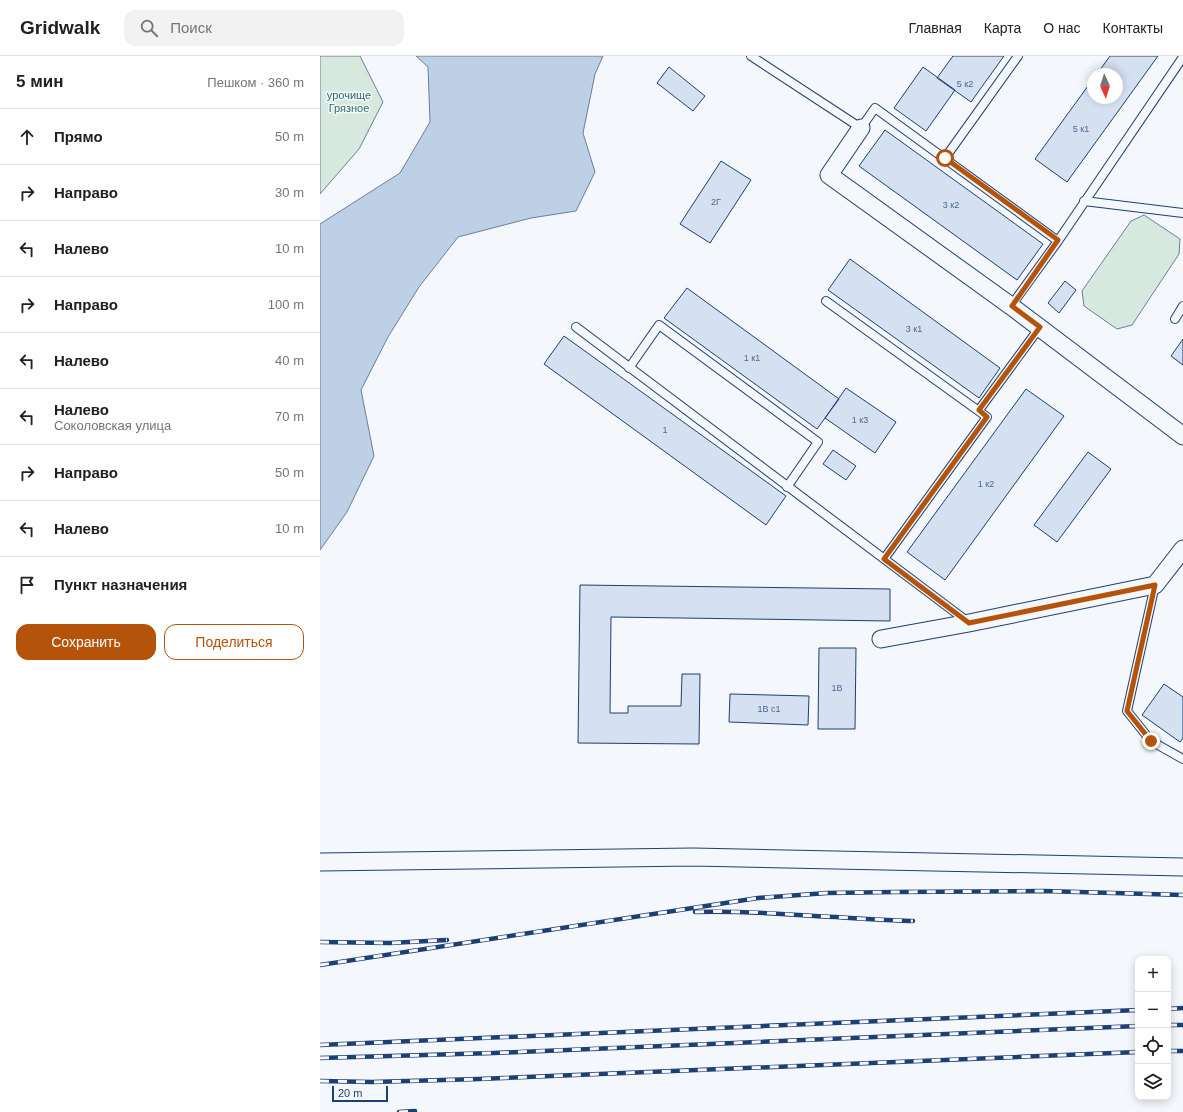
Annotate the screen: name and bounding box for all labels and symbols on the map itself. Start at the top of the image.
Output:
north arrow [1087,68,1123,104]
house number: 5 к2 [957,79,973,89]
park label: урочище Грязное [327,89,371,114]
house number: 5 к1 [1073,124,1089,134]
route start [936,149,954,167]
house number: 2Г [711,197,721,207]
house number: 3 к2 [943,200,959,210]
house number: 3 к1 [906,324,922,334]
house number: 1 к1 [744,353,760,363]
house number: 1 к3 [852,415,868,425]
house number: 1 [662,425,668,435]
house number: 1 к2 [978,479,994,489]
house number: 1В [831,683,843,693]
house number: 1В с1 [757,704,781,714]
route end [1142,732,1160,750]
scale bar [332,1084,388,1103]

